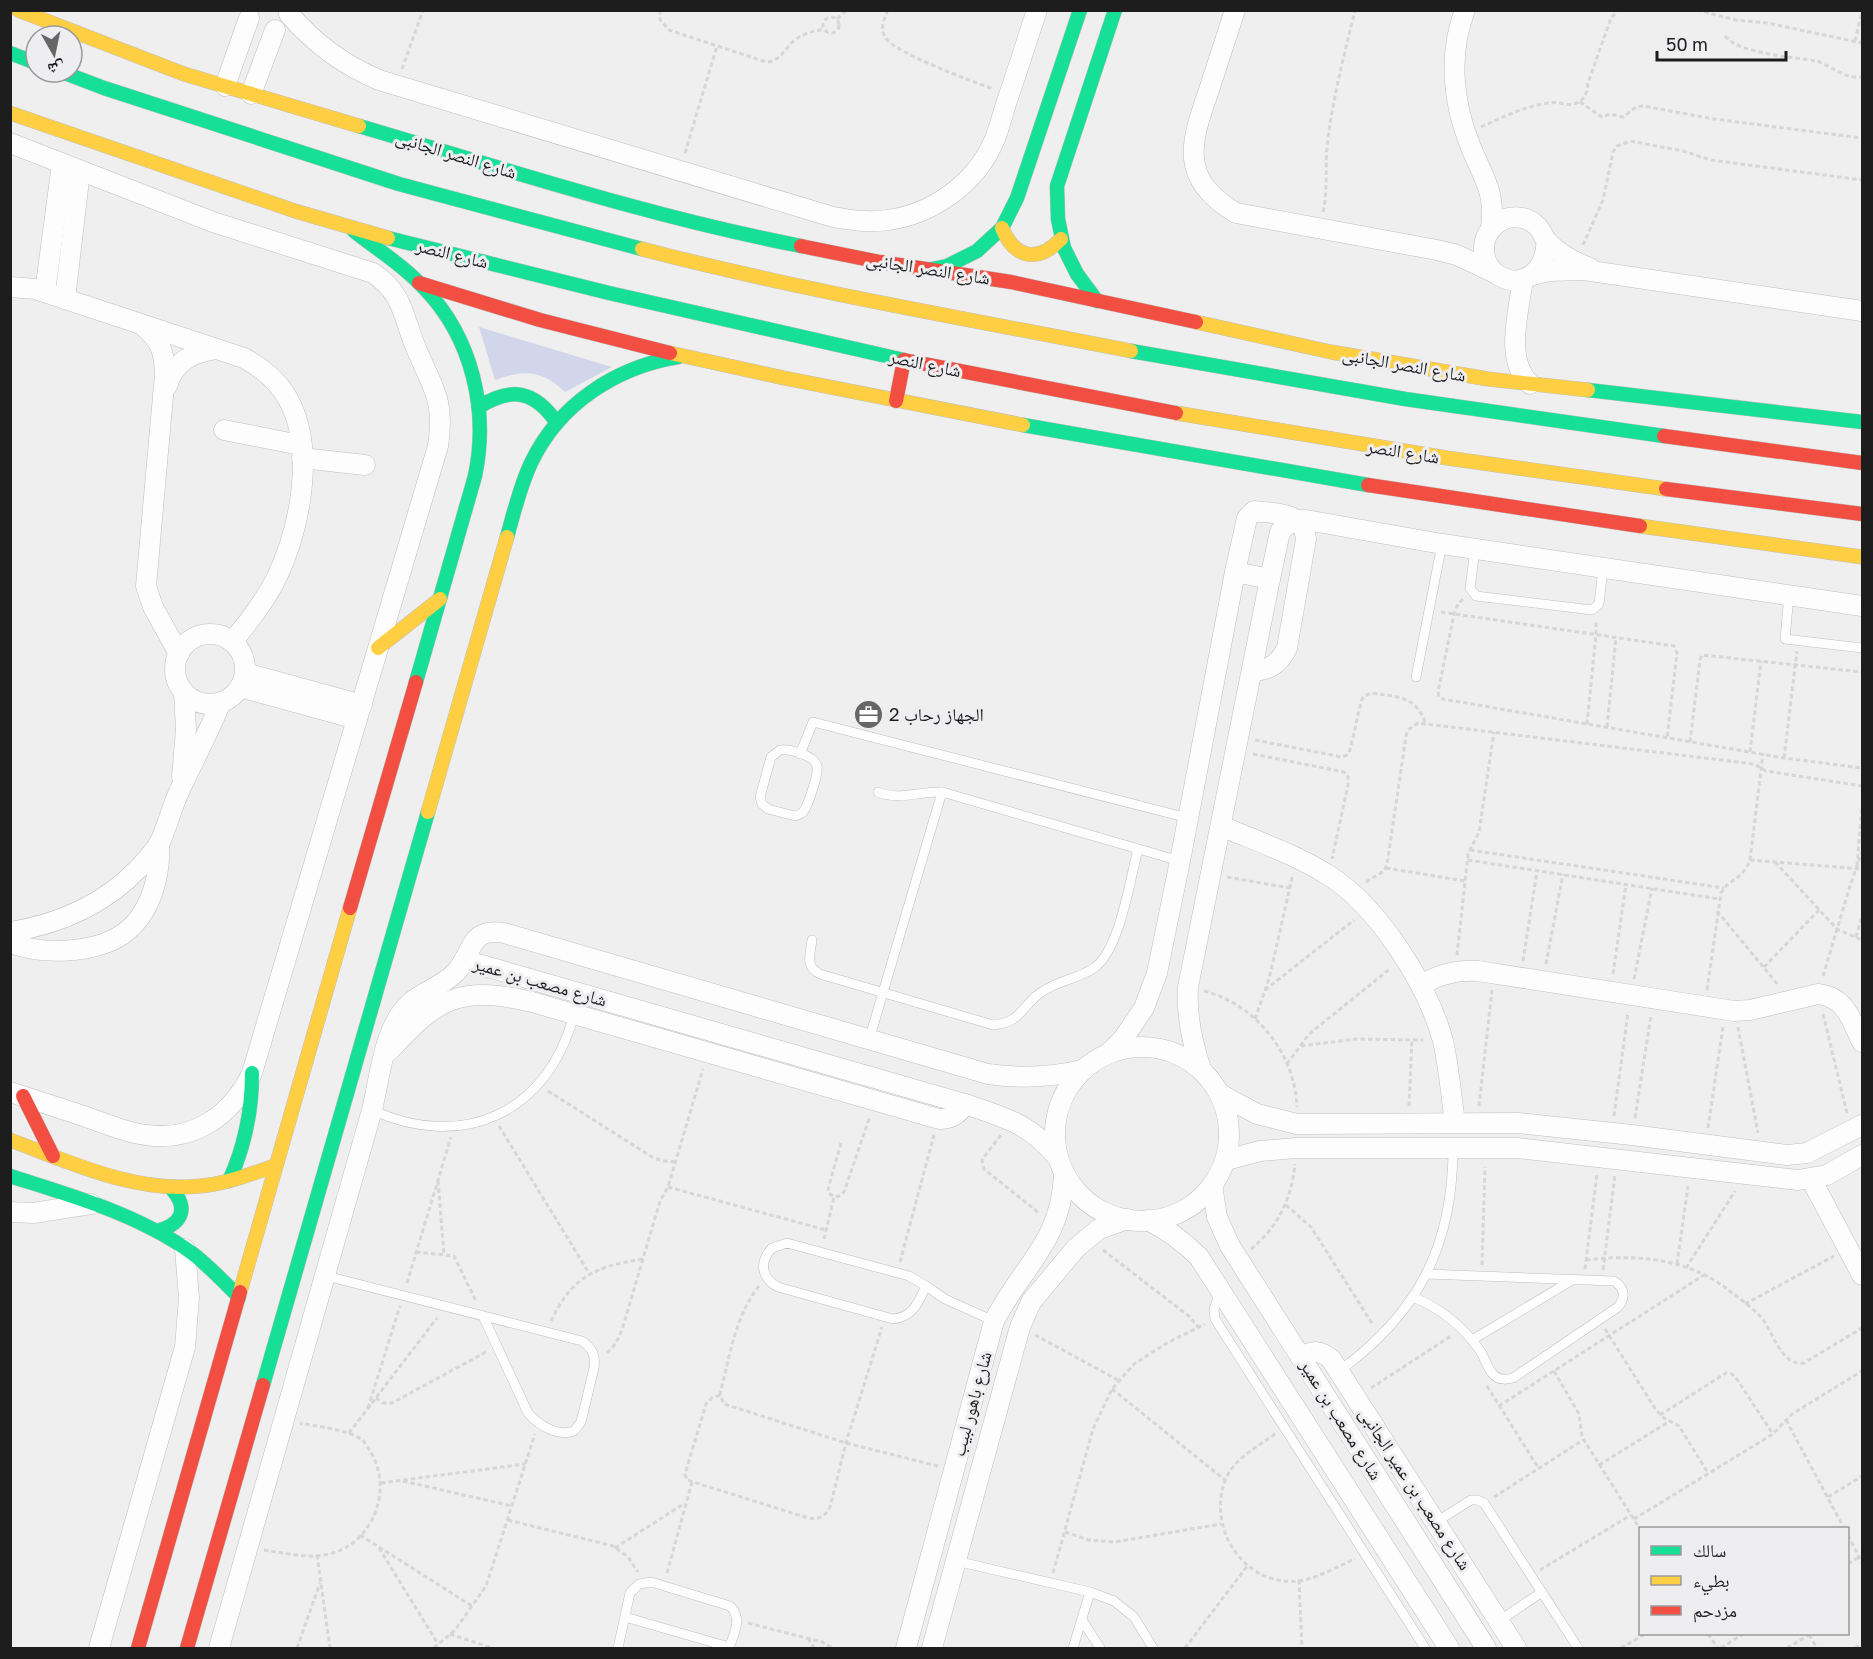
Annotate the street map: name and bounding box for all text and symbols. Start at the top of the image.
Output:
north arrow [24,24,84,84]
scale bar [1657,24,1786,62]
text: 50 m [1666,33,1708,55]
text: ش [46,58,66,80]
street label: شارع النصر الجانبى [393,125,519,184]
street label: شارع النصر [413,233,490,274]
street label: شارع النصر الجانبى [865,247,992,290]
street label: شارع النصر الجانبى [1341,342,1468,387]
street label: شارع النصر [886,344,963,382]
street label: شارع النصر [1364,434,1441,469]
office icon: الجهاز رحاب 2 [852,699,884,731]
place label: الجهاز رحاب 2 [889,703,984,726]
street label: شارع مصعب بن عمير [470,951,610,1012]
street label: شارع باهور لبيب [946,1349,997,1459]
street label: شارع مصعب بن عمير [1295,1354,1388,1484]
street label: شارع مصعب بن عمير الجانبى [1354,1403,1477,1574]
legend [1639,1527,1849,1635]
text: سالك [1693,1539,1726,1561]
text: بطيء [1693,1569,1730,1596]
text: مزدحم [1693,1599,1737,1623]

